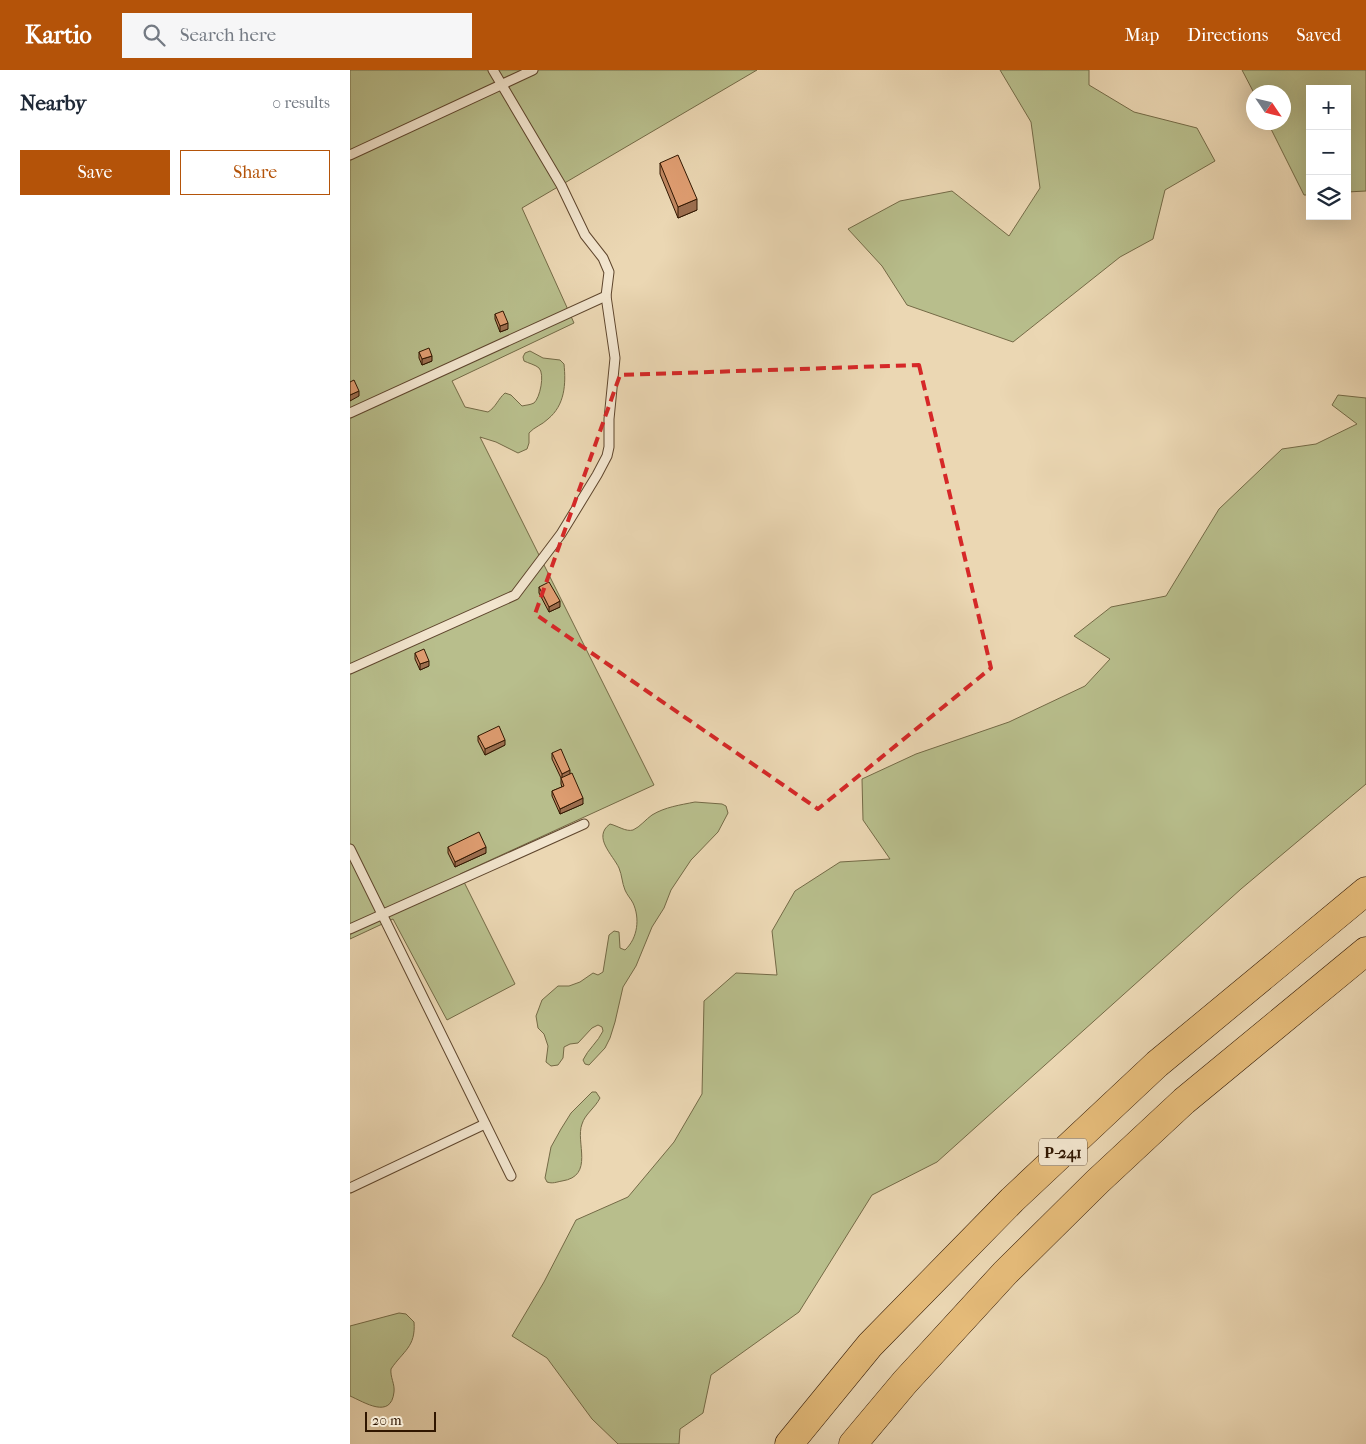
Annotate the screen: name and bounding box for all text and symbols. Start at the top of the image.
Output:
search box [122,13,472,58]
text: Kartio [25,21,92,49]
icon: search [140,21,168,49]
text: Search here [180,24,276,46]
text: Map [1125,25,1159,46]
text: Directions [1187,25,1268,46]
text: Saved [1296,25,1341,46]
north arrow [1246,85,1291,130]
map controls [1306,85,1351,220]
button: + [1306,85,1351,130]
text: Nearby [20,91,86,115]
text: 0 results [272,93,330,112]
button: − [1306,130,1351,175]
button: Save [20,150,170,195]
button: Share [180,150,330,195]
button: layers [1306,175,1351,220]
road number: Р-241 [1039,1138,1087,1166]
scale bar [365,1409,436,1432]
text: 20 m [372,1412,402,1429]

